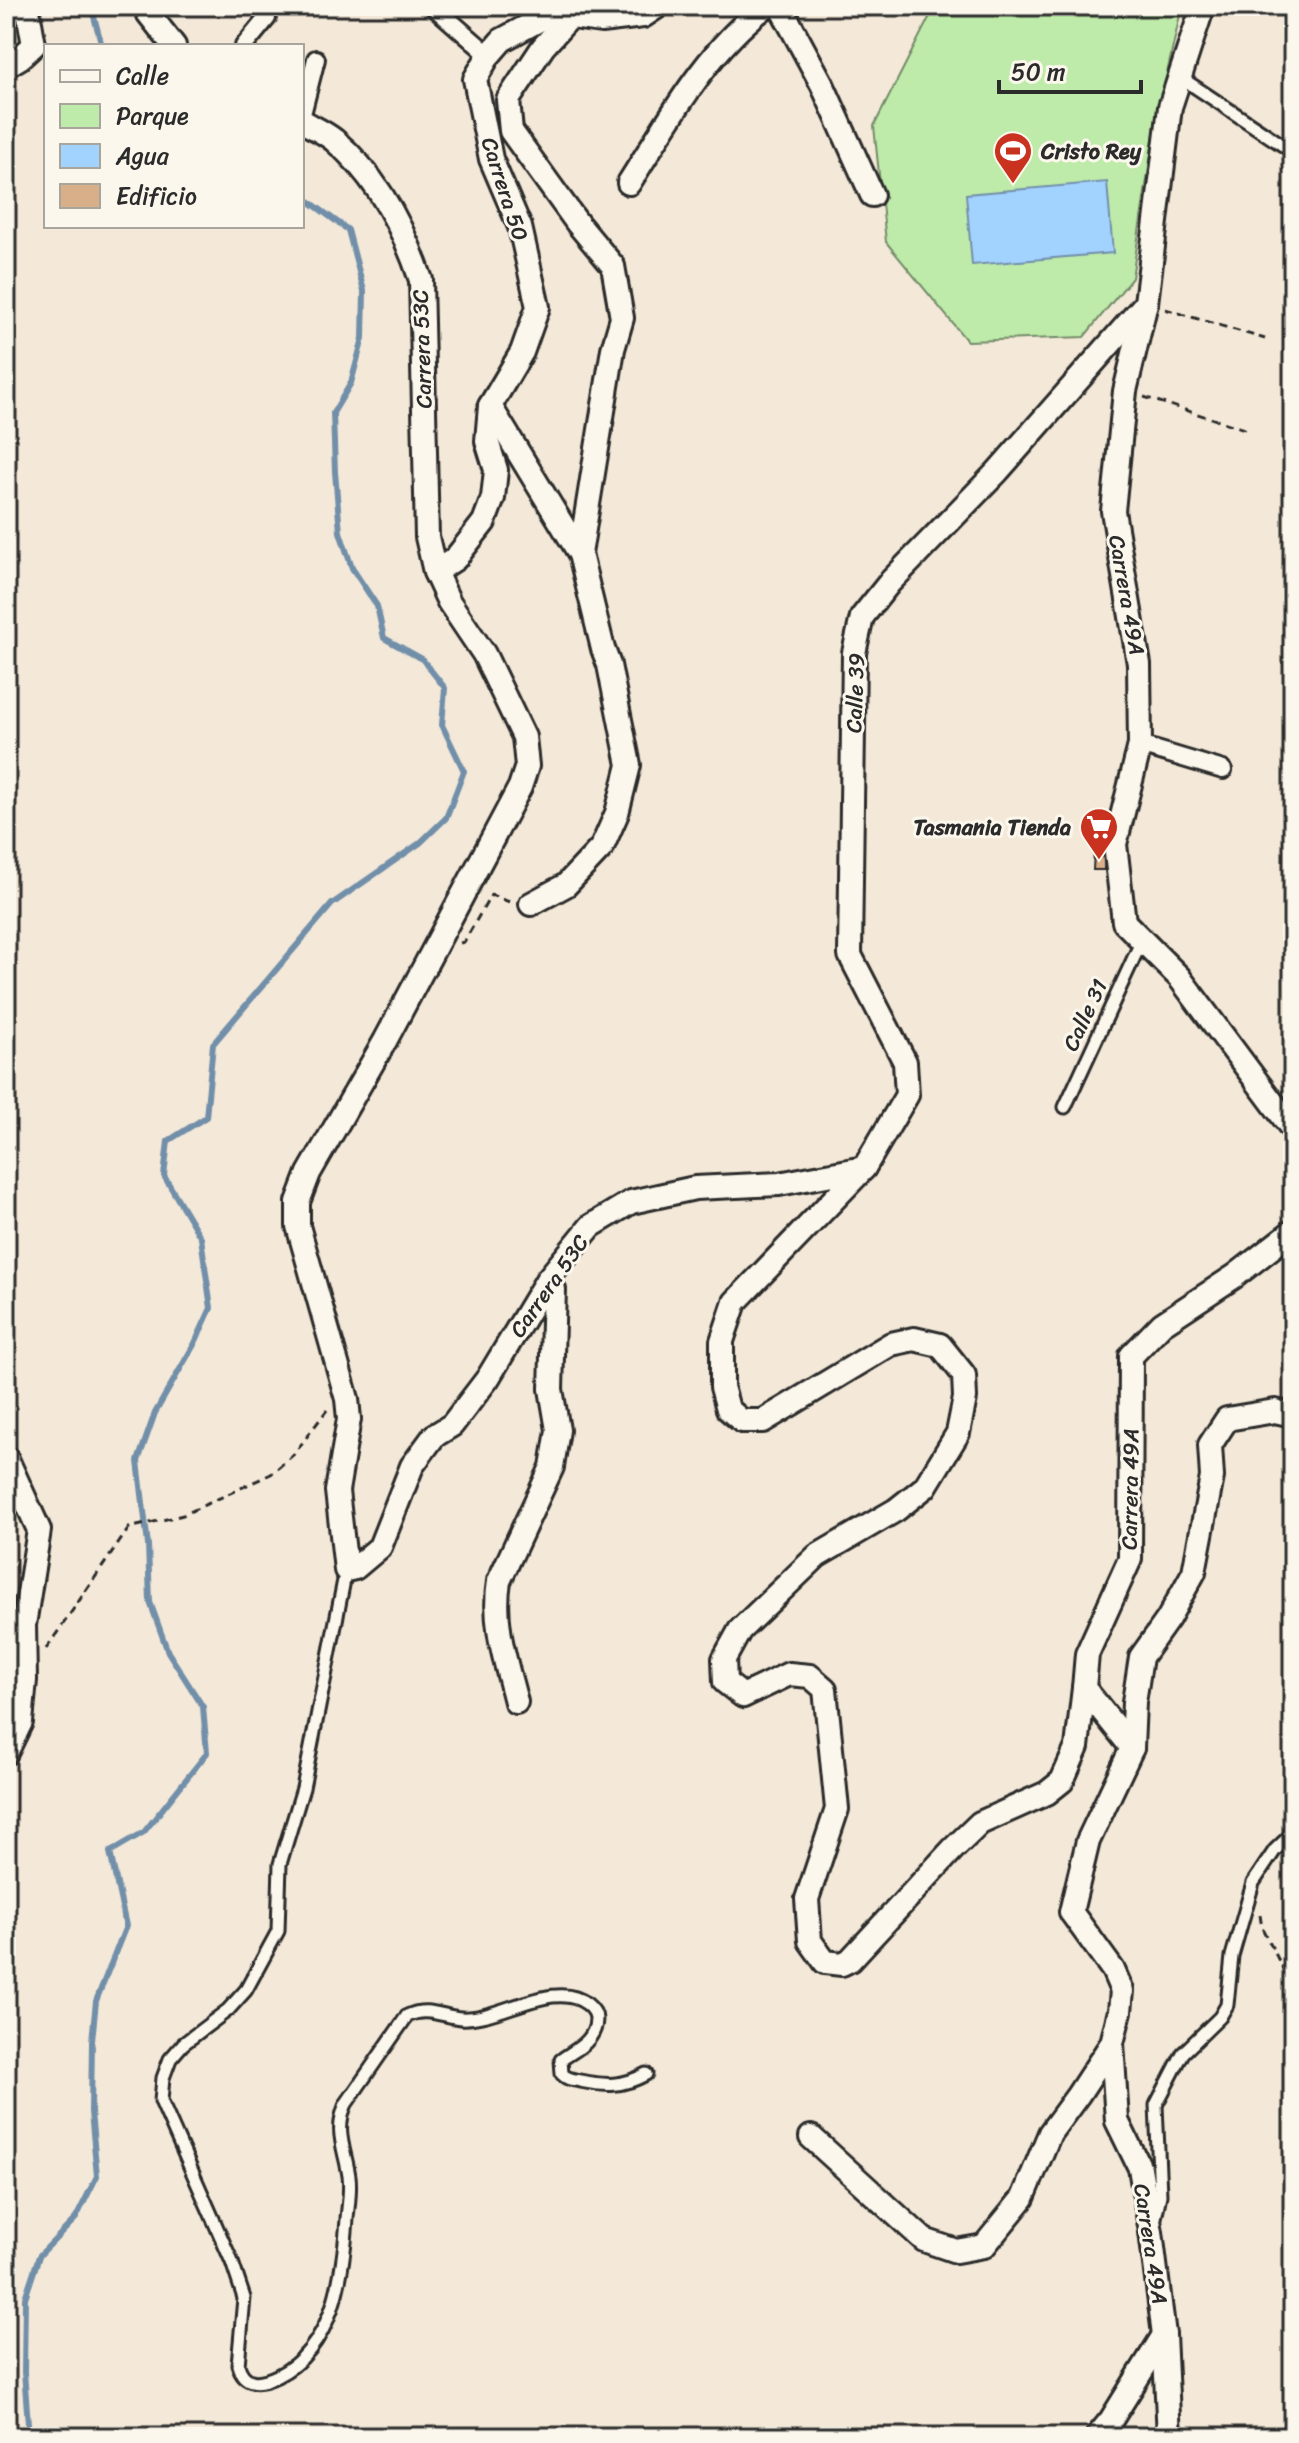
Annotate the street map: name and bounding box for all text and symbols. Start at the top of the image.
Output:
legend [44,44,304,228]
scale bar [999,44,1141,94]
text: 50 m [1011,51,1066,93]
text: Calle [116,55,169,97]
text: Parque [116,95,189,137]
sports icon: Cristo Rey [992,130,1034,185]
street label: Carrera 50 [470,132,540,246]
place label: Cristo Rey [1040,132,1142,171]
text: Agua [115,135,170,177]
text: Edificio [116,175,197,217]
street label: Carrera 53C [400,289,444,409]
street label: Carrera 49A [1097,532,1157,658]
street label: Calle 39 [834,652,876,734]
supermarket icon: Tasmania Tienda [1078,806,1120,861]
place label: Tasmania Tienda [913,808,1071,847]
street label: Calle 31 [1051,972,1119,1058]
street label: Carrera 53C [499,1226,599,1346]
street label: Carrera 49A [1109,1428,1151,1550]
street label: Carrera 49A [1122,2181,1180,2307]

